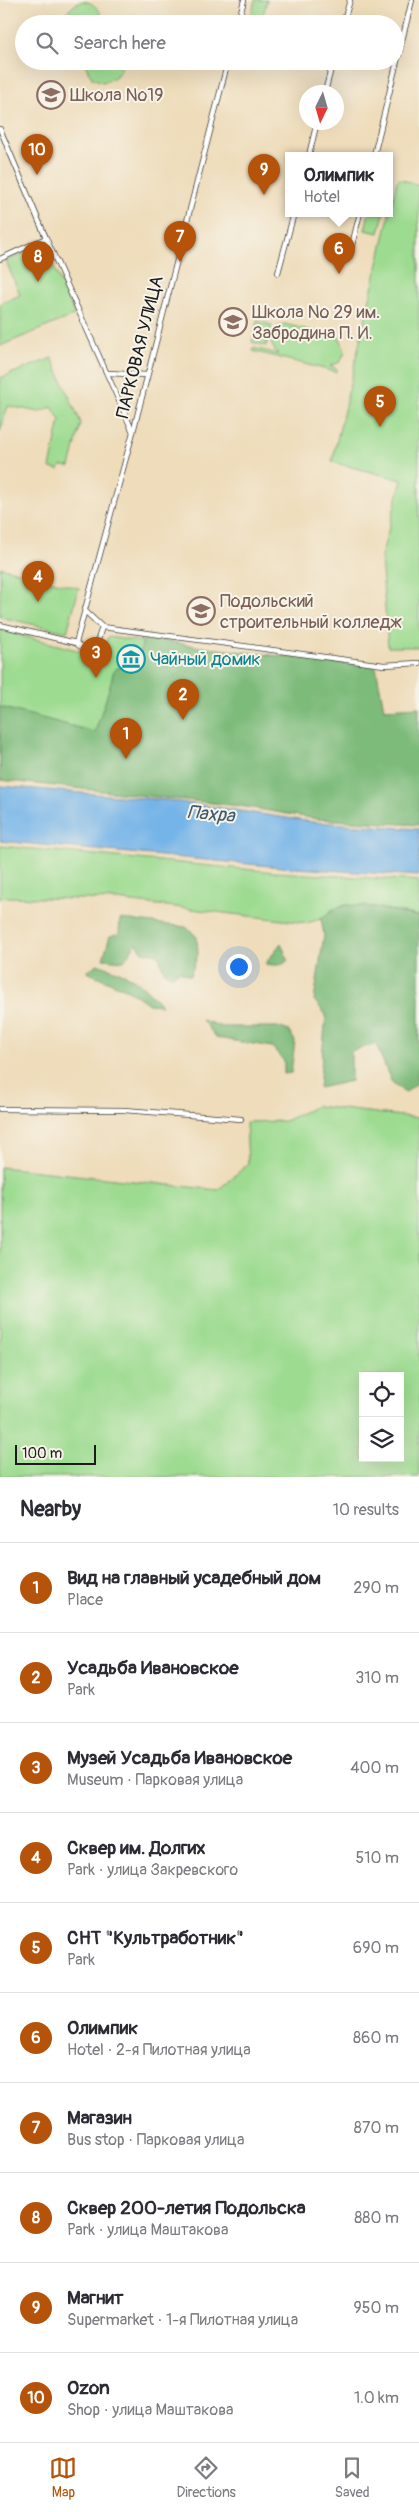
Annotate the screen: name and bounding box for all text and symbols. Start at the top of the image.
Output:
search box [15,15,404,70]
icon: search [33,29,61,57]
text: Search here [73,31,166,55]
school or university icon: Школа №19 [36,80,66,110]
place label: Школа №19 [70,84,164,107]
north arrow [299,85,344,130]
pin: 10 [21,134,53,175]
popup [285,152,393,217]
pin: 9 [248,154,280,195]
text: Олимпик [304,163,374,187]
text: Hotel [304,187,340,207]
pin: 7 [164,221,196,262]
pin: 6 [323,233,355,274]
pin: 8 [22,241,54,282]
street label: ПАРКОВАЯ УЛИЦА [111,273,169,421]
place label: Школа № 29 им. Забродина П. И. [252,301,380,345]
school or university icon: Школа № 29 им. Забродина П. И. [218,307,248,337]
pin: 5 [364,386,396,427]
pin: 4 [22,561,54,602]
place label: Подольский строительный колледж [220,590,402,634]
school or university icon: Подольский строительный колледж [186,596,216,626]
pin: 3 [80,637,112,678]
museum icon: Чайный домик [116,644,146,674]
place label: Чайный домик [150,648,261,671]
pin: 2 [167,679,199,720]
pin: 1 [110,718,142,759]
water label: Пахра [186,800,237,828]
your location [226,954,252,980]
map controls [359,1372,404,1462]
button: locate [359,1372,404,1417]
button: layers [359,1417,404,1462]
scale bar [15,1442,96,1465]
text: 100 m [22,1445,62,1462]
text: Nearby [20,1496,81,1523]
text: 10 results [333,1500,399,1520]
text: Вид на главный усадебный дом [67,1566,321,1590]
text: 1 [33,1578,39,1598]
text: 290 m [353,1578,399,1598]
text: Place [67,1590,103,1610]
text: Усадьба Ивановское [67,1656,239,1680]
text: 2 [32,1668,40,1688]
text: 310 m [355,1668,399,1688]
text: Park [67,1680,95,1700]
text: Музей Усадьба Ивановское [67,1746,292,1770]
text: 3 [32,1758,40,1778]
text: 400 m [350,1758,399,1778]
text: Museum · Парковая улица [67,1770,243,1790]
text: Сквер им. Долгих [67,1836,206,1860]
text: 4 [31,1848,41,1868]
text: 510 m [355,1848,399,1868]
text: Park · улица Закревского [67,1860,238,1880]
text: СНТ "Культработник" [67,1926,244,1950]
text: 5 [32,1938,40,1958]
text: 690 m [353,1938,399,1958]
text: Park [67,1950,95,1970]
text: Олимпик [67,2016,138,2040]
text: 6 [31,2028,41,2048]
text: 860 m [353,2028,399,2048]
text: Hotel · 2-я Пилотная улица [67,2040,251,2060]
text: Магазин [67,2106,132,2130]
text: 7 [32,2118,40,2138]
text: 870 m [354,2118,399,2138]
text: Bus stop · Парковая улица [67,2130,244,2150]
text: Сквер 200-летия Подольска [67,2196,306,2220]
text: 8 [32,2208,40,2228]
text: 880 m [354,2208,399,2228]
text: Park · улица Маштакова [67,2220,228,2240]
text: Магнит [67,2286,123,2310]
text: 9 [32,2298,40,2318]
text: 950 m [353,2298,399,2318]
text: Supermarket · 1-я Пилотная улица [67,2310,298,2330]
text: Ozon [67,2376,110,2400]
text: 10 [27,2388,45,2408]
text: 1.0 km [354,2388,399,2408]
text: Shop · улица Маштакова [67,2400,233,2420]
tab: Map [49,2454,77,2501]
tab: Directions [176,2454,236,2501]
tab: Saved [335,2454,370,2501]

